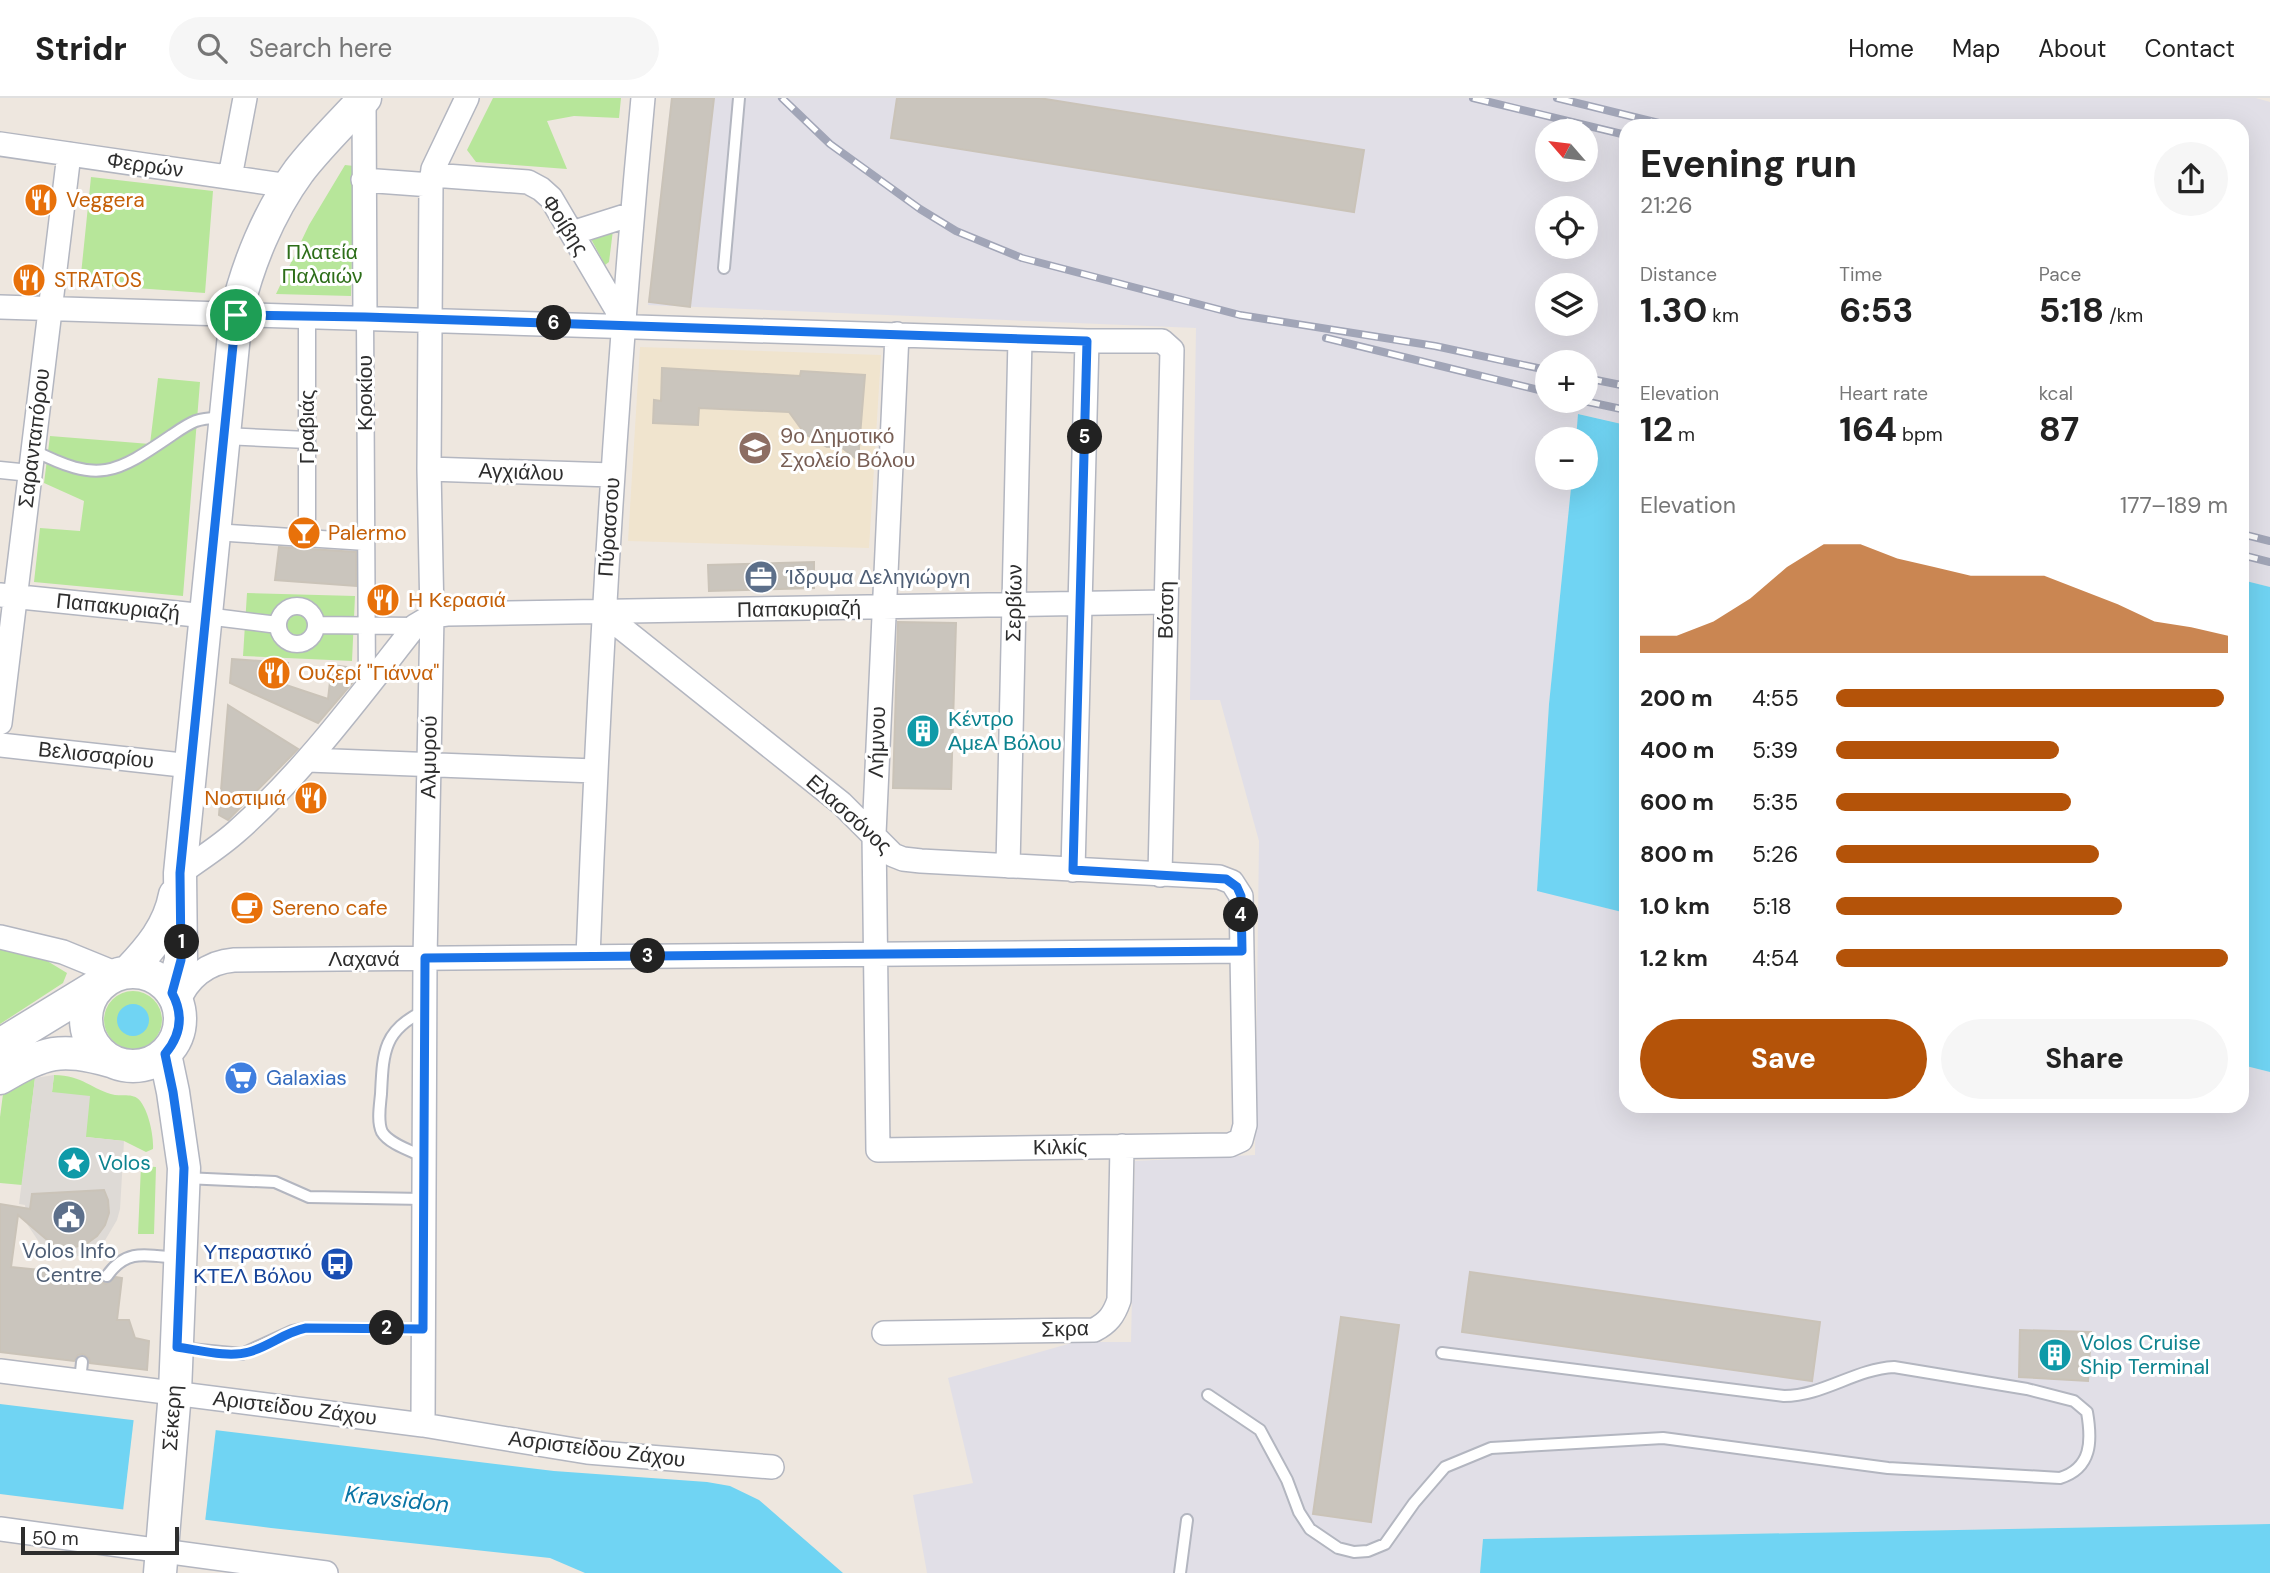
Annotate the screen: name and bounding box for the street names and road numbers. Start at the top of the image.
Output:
street label: Φερρών [105,146,185,184]
street label: Φοίβης [535,189,595,261]
street label: Κροκίου [351,355,379,431]
street label: Σαρανταπόρου [12,367,56,509]
street label: Γραβιάς [293,390,321,464]
street label: Αγχιάλου [478,457,564,487]
street label: Πύρασσου [592,476,626,578]
street label: Σερβίων [999,564,1029,642]
street label: Βότση [1151,581,1181,639]
street label: Παπακυριαζή [55,587,181,627]
street label: Παπακυριαζή [737,594,861,624]
street label: Λήμνου [862,706,892,778]
street label: Αλμυρού [414,715,444,799]
street label: Βελισσαρίου [37,735,155,775]
street label: Ελασσόνος [800,768,898,860]
street label: Λαχανά [328,945,400,973]
street label: Κιλκίς [1033,1133,1087,1161]
street label: Σκρα [1041,1314,1089,1344]
street label: Σέκερη [156,1384,188,1452]
street label: Αριστείδου Ζάχου [211,1384,379,1432]
street label: Ασριστείδου Ζάχου [507,1424,687,1474]

